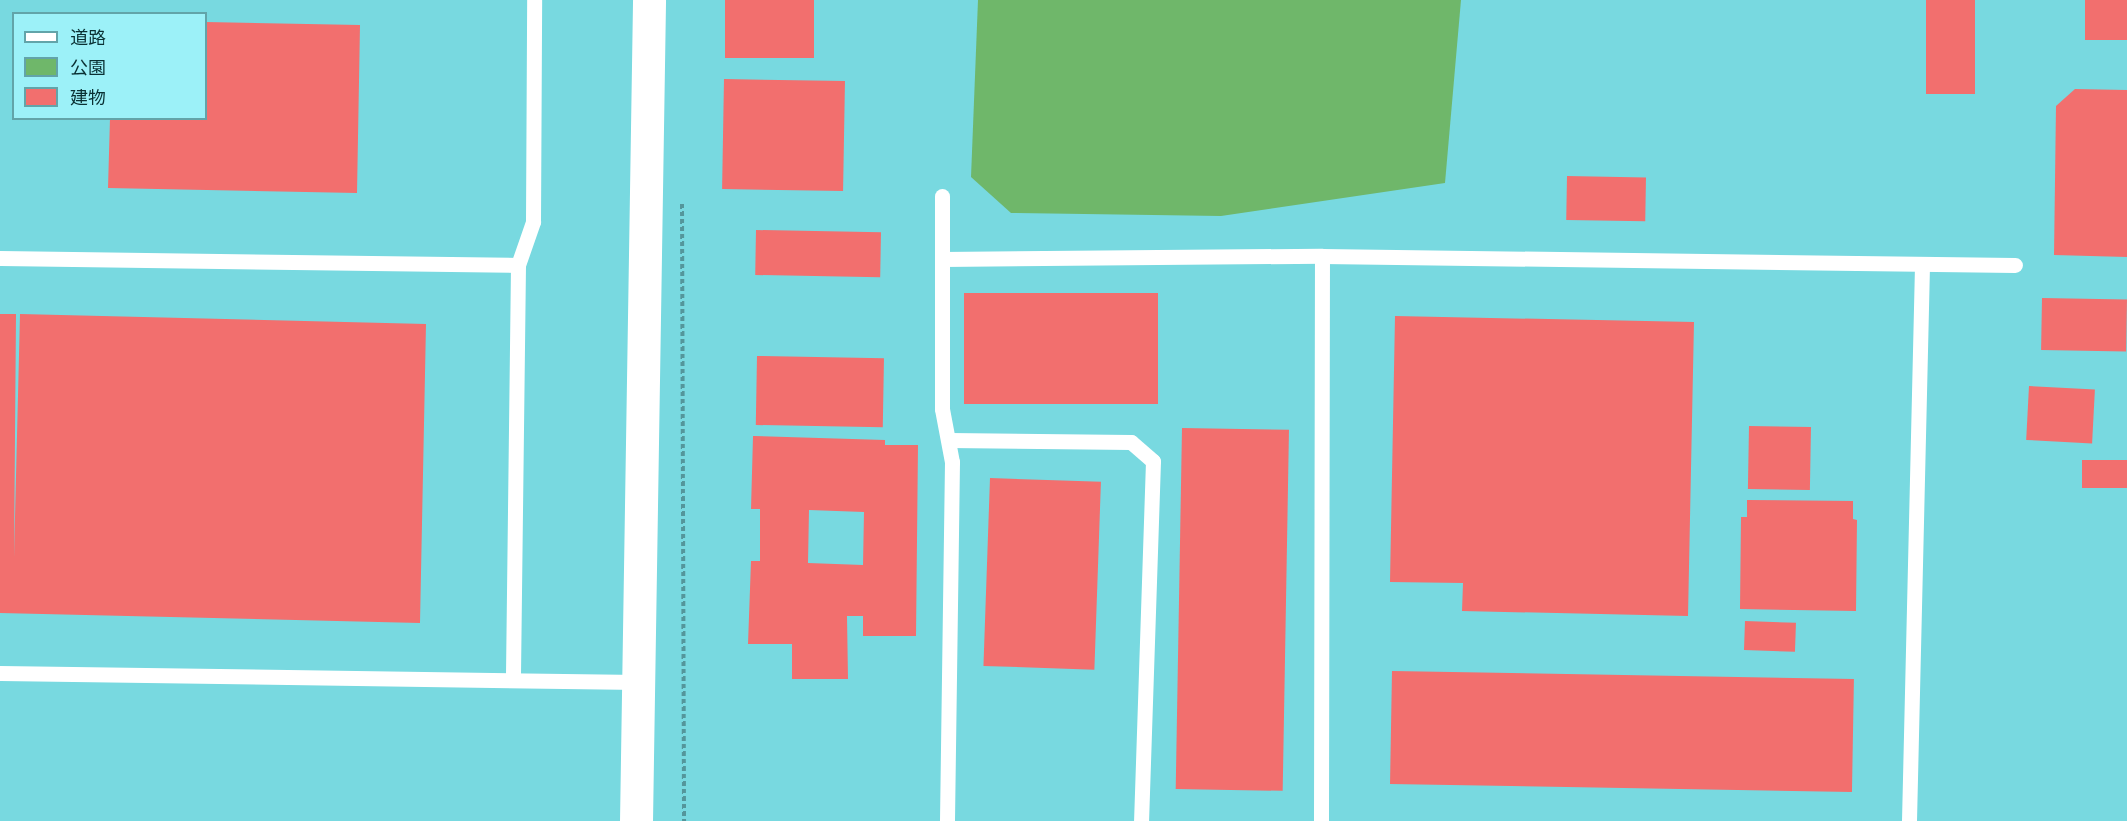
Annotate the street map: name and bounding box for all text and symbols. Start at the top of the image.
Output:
legend [12,12,207,120]
text: 道路 [70,25,106,50]
text: 公園 [70,55,106,80]
text: 建物 [70,85,106,110]

